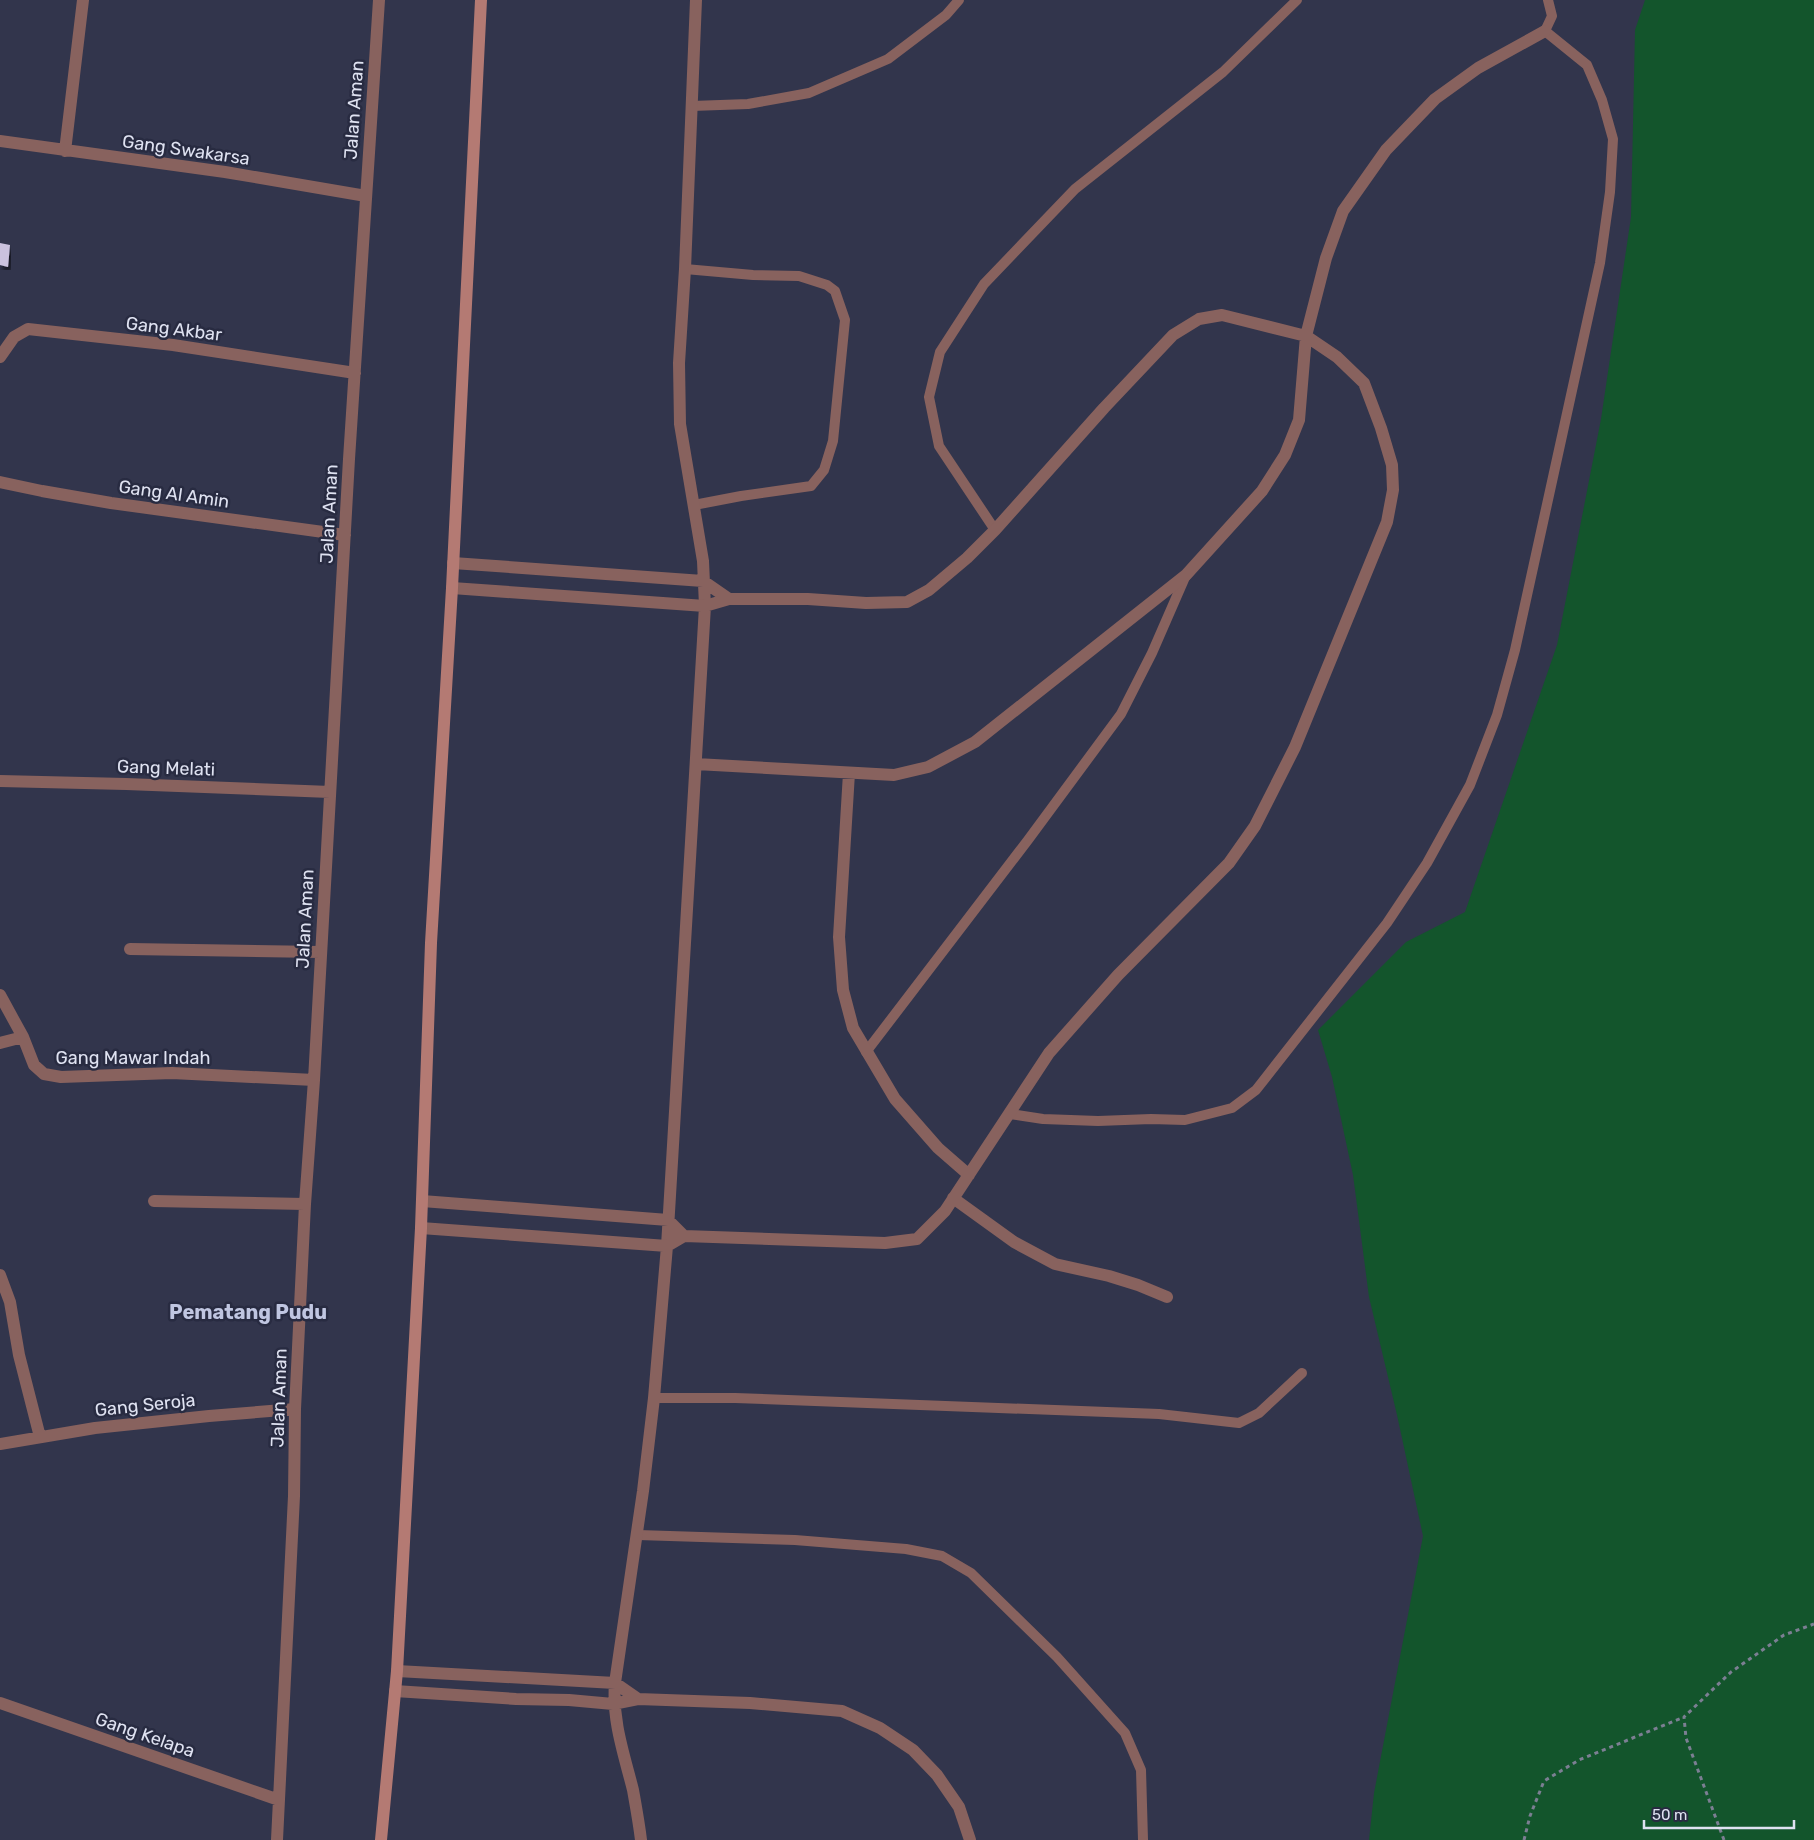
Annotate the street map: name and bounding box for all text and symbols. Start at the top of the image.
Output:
street label: Jalan Aman [340,60,368,160]
street label: Gang Swakarsa [121,130,251,170]
street label: Gang Akbar [125,312,223,346]
street label: Jalan Aman [315,464,343,564]
street label: Gang Al Amin [117,475,231,513]
street label: Gang Melati [117,755,215,781]
street label: Jalan Aman [291,869,319,969]
street label: Gang Mawar Indah [56,1047,210,1069]
district label: Pematang Pudu [169,1300,327,1324]
street label: Jalan Aman [266,1348,292,1448]
street label: Gang Seroja [94,1389,196,1421]
street label: Gang Kelapa [92,1708,198,1762]
scale bar [1644,1798,1794,1830]
text: 50 m [1652,1806,1687,1824]

